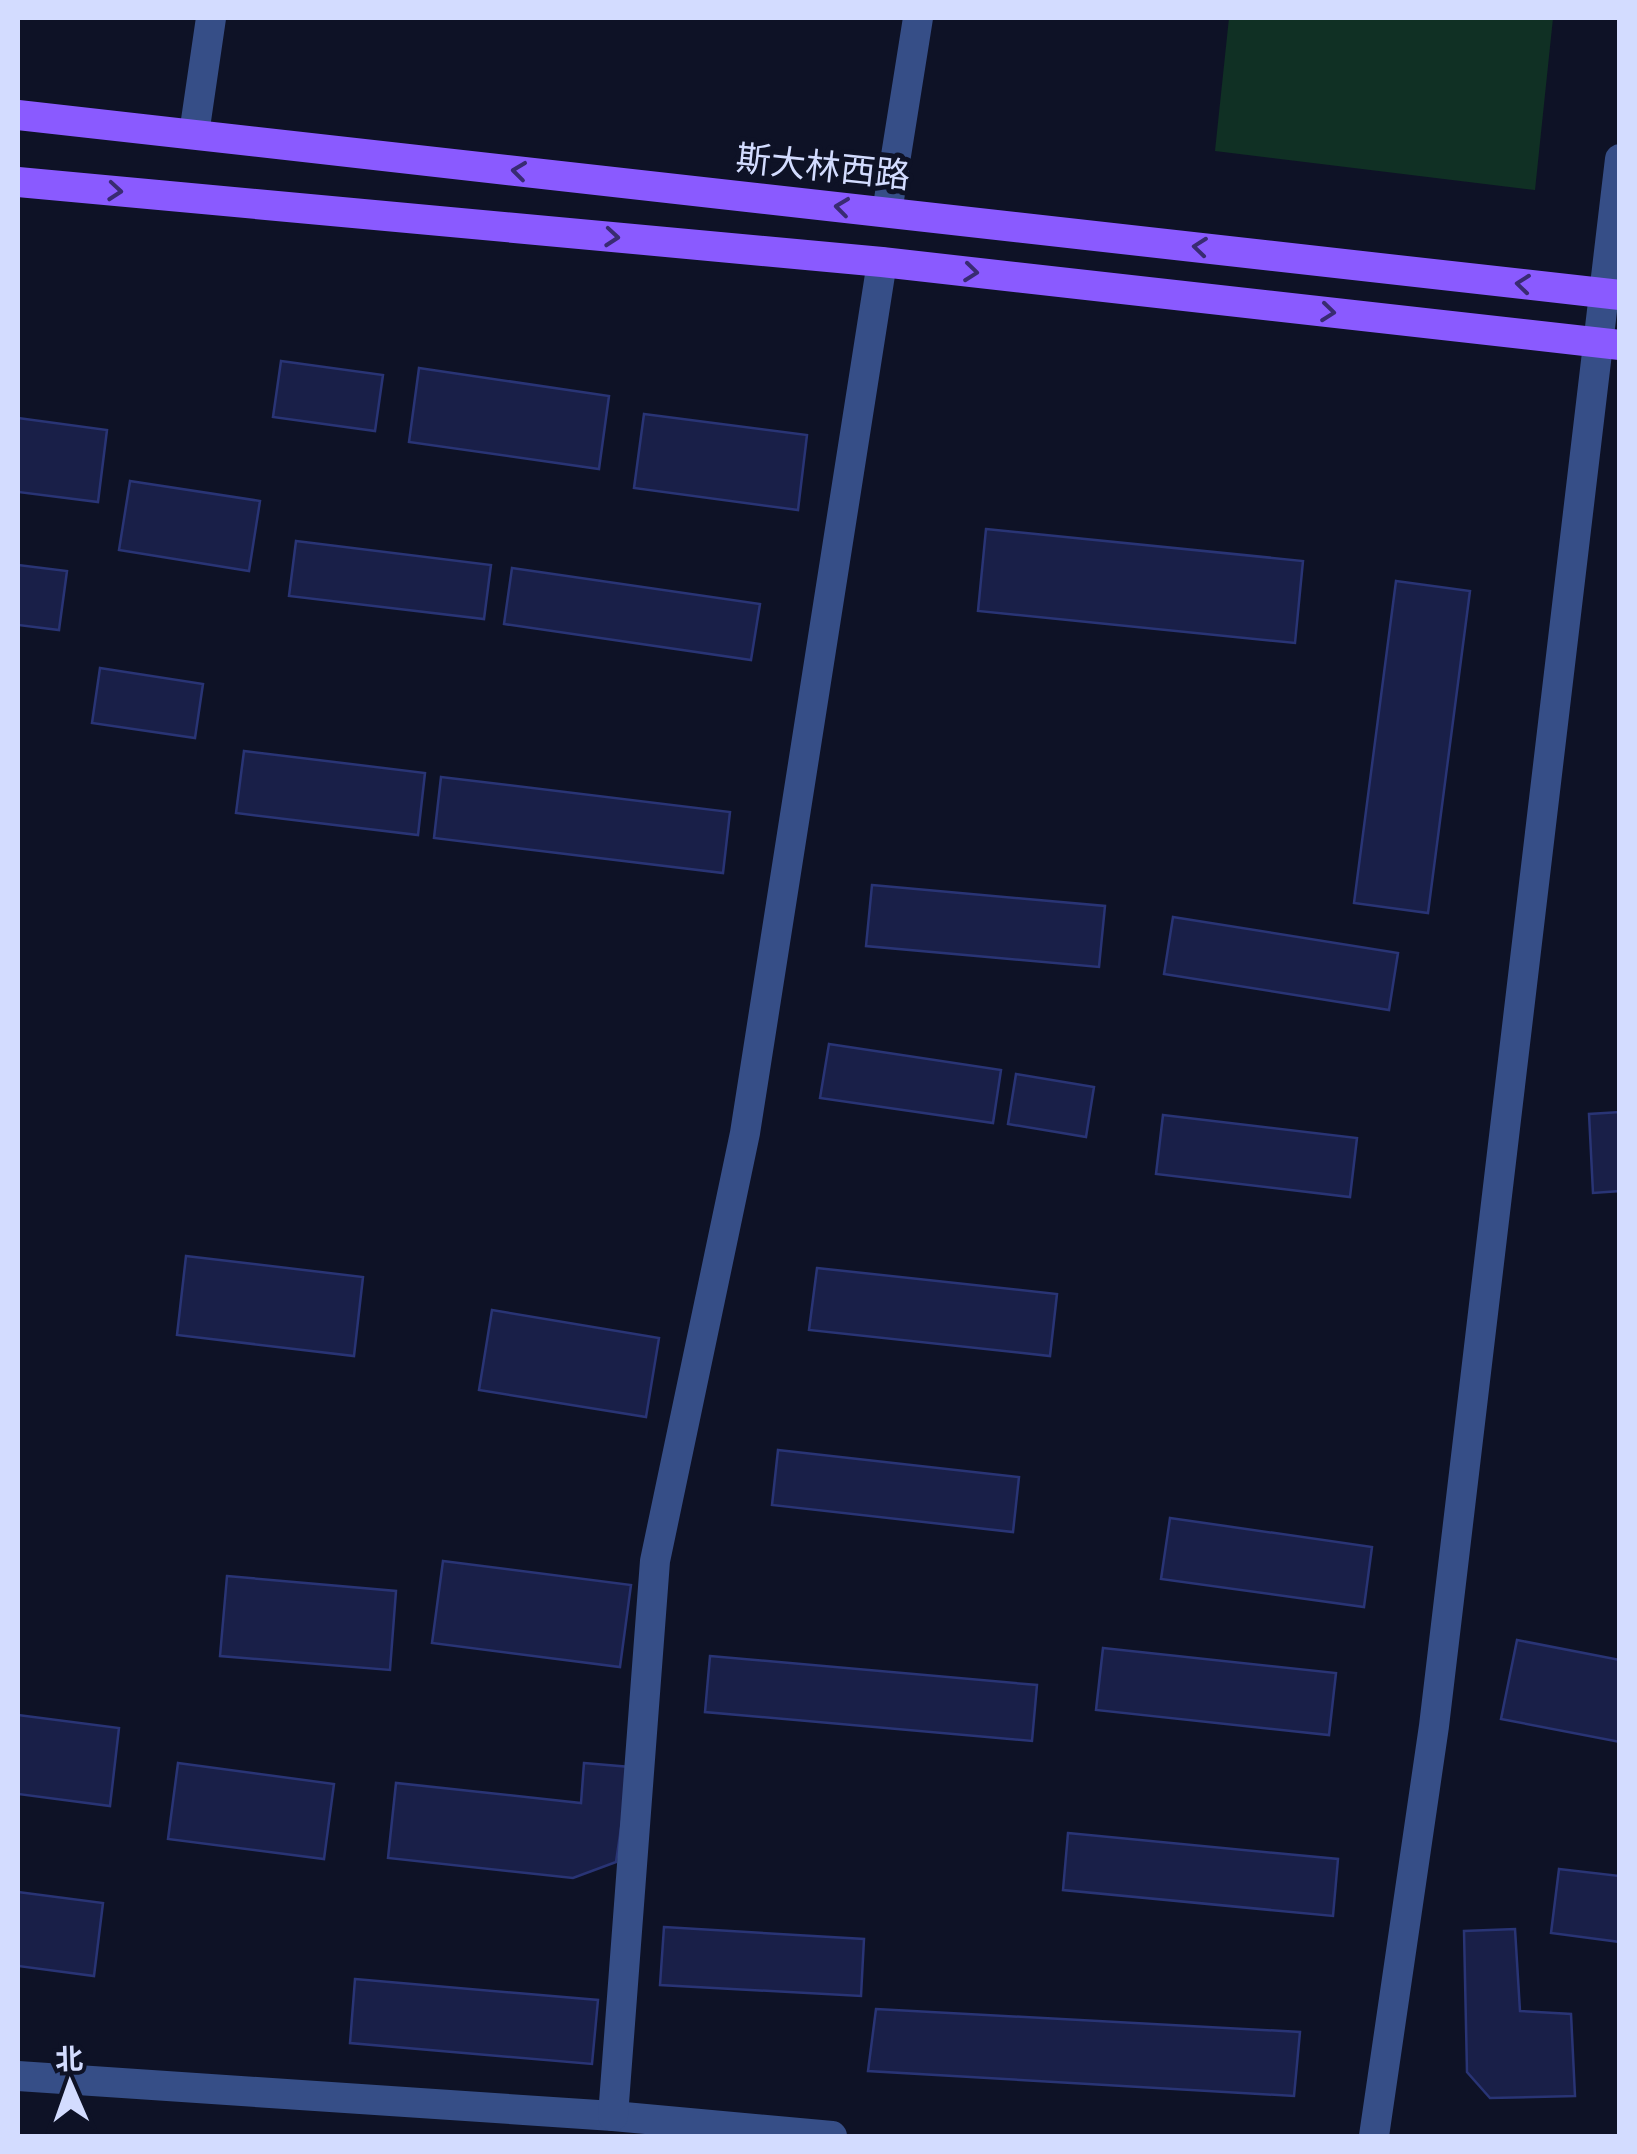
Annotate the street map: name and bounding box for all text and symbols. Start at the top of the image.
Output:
street label: 斯大林西路 [734,135,912,195]
one-way arrow [511,161,527,182]
one-way arrow [107,179,123,201]
one-way arrow [833,197,849,218]
one-way arrow [605,225,621,247]
one-way arrow [1191,237,1207,259]
one-way arrow [963,261,979,282]
one-way arrow [1514,274,1530,295]
one-way arrow [1321,301,1337,322]
north arrow [20,2034,120,2134]
text: 北 [55,2041,84,2075]

